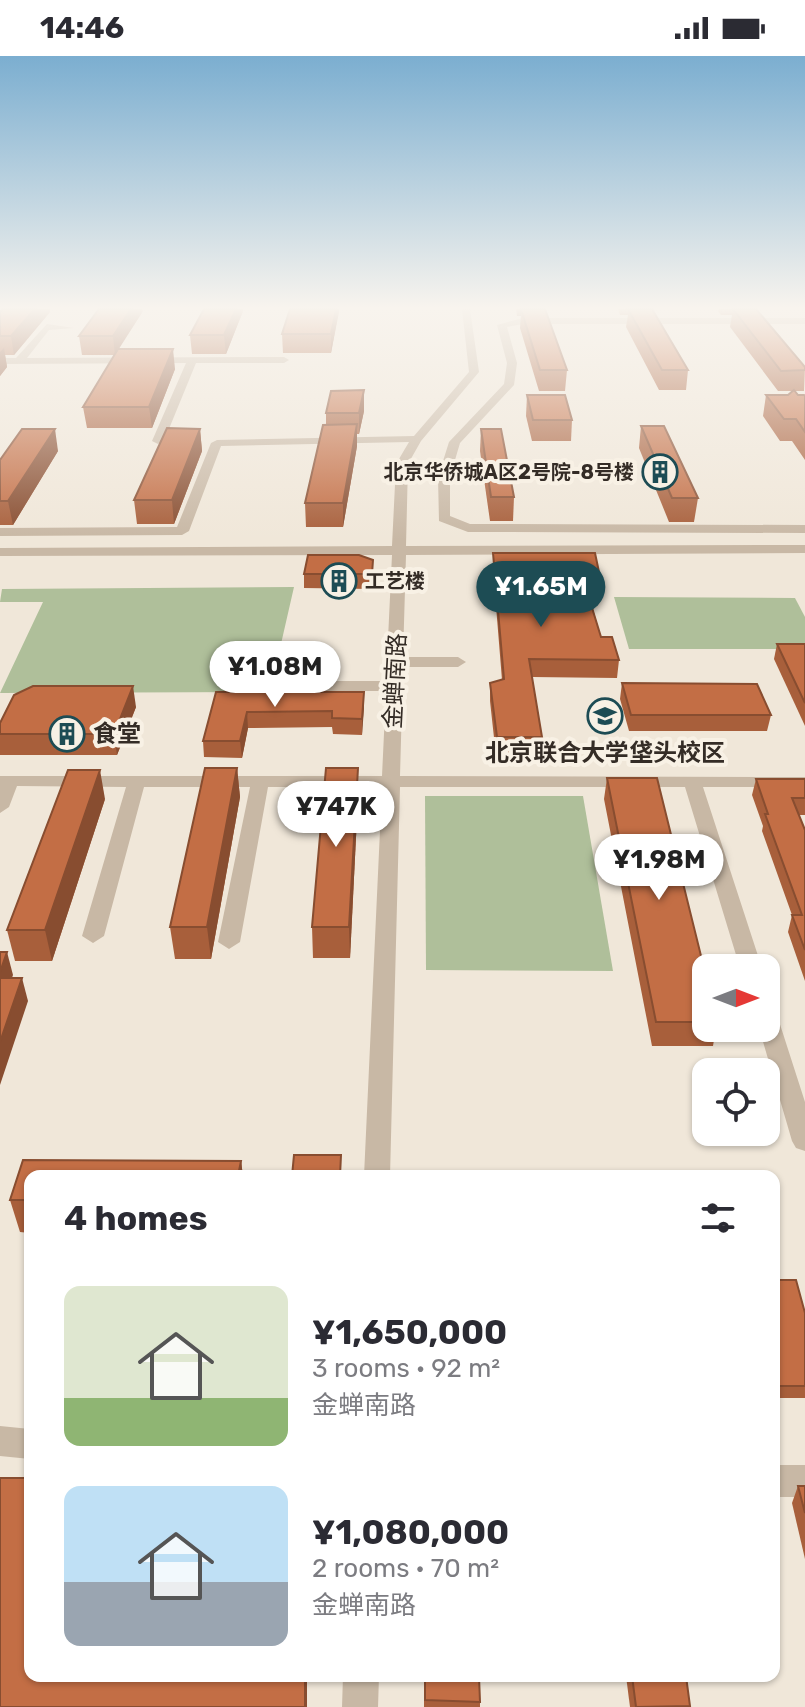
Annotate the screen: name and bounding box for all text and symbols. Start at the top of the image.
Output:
text: 14:46 [40,10,124,46]
building icon: 北京华侨城A区2号院-8号楼 [641,453,679,491]
place label: 北京华侨城A区2号院-8号楼 [384,460,634,484]
pin: ¥1.65M [476,561,606,629]
building icon: 工艺楼 [320,562,358,600]
place label: 工艺楼 [365,569,425,593]
text: ¥1.65M [494,571,588,602]
street label: 金蝉南路 [379,632,411,730]
pin: ¥1.08M [210,641,340,709]
text: ¥1.08M [228,651,322,682]
school or university icon: 北京联合大学垡头校区 [586,697,624,735]
building icon: 食堂 [48,715,86,753]
place label: 食堂 [93,720,141,748]
place label: 北京联合大学垡头校区 [485,739,725,767]
pin: ¥747K [280,781,392,849]
text: ¥747K [295,791,377,822]
pin: ¥1.98M [594,834,724,902]
text: ¥1.98M [613,844,705,875]
north arrow [692,954,780,1042]
map controls [692,954,780,1146]
button: locate [692,1058,780,1146]
icon: filters [696,1196,740,1240]
text: 4 homes [64,1198,207,1239]
text: ¥1,650,000 [312,1312,507,1353]
icon: home [128,1318,224,1414]
text: 3 rooms · 92 m² [312,1353,500,1384]
text: 金蝉南路 [312,1390,416,1421]
text: ¥1,080,000 [312,1512,509,1553]
icon: home [128,1518,224,1614]
text: 2 rooms · 70 m² [312,1553,499,1584]
text: 金蝉南路 [312,1590,416,1621]

